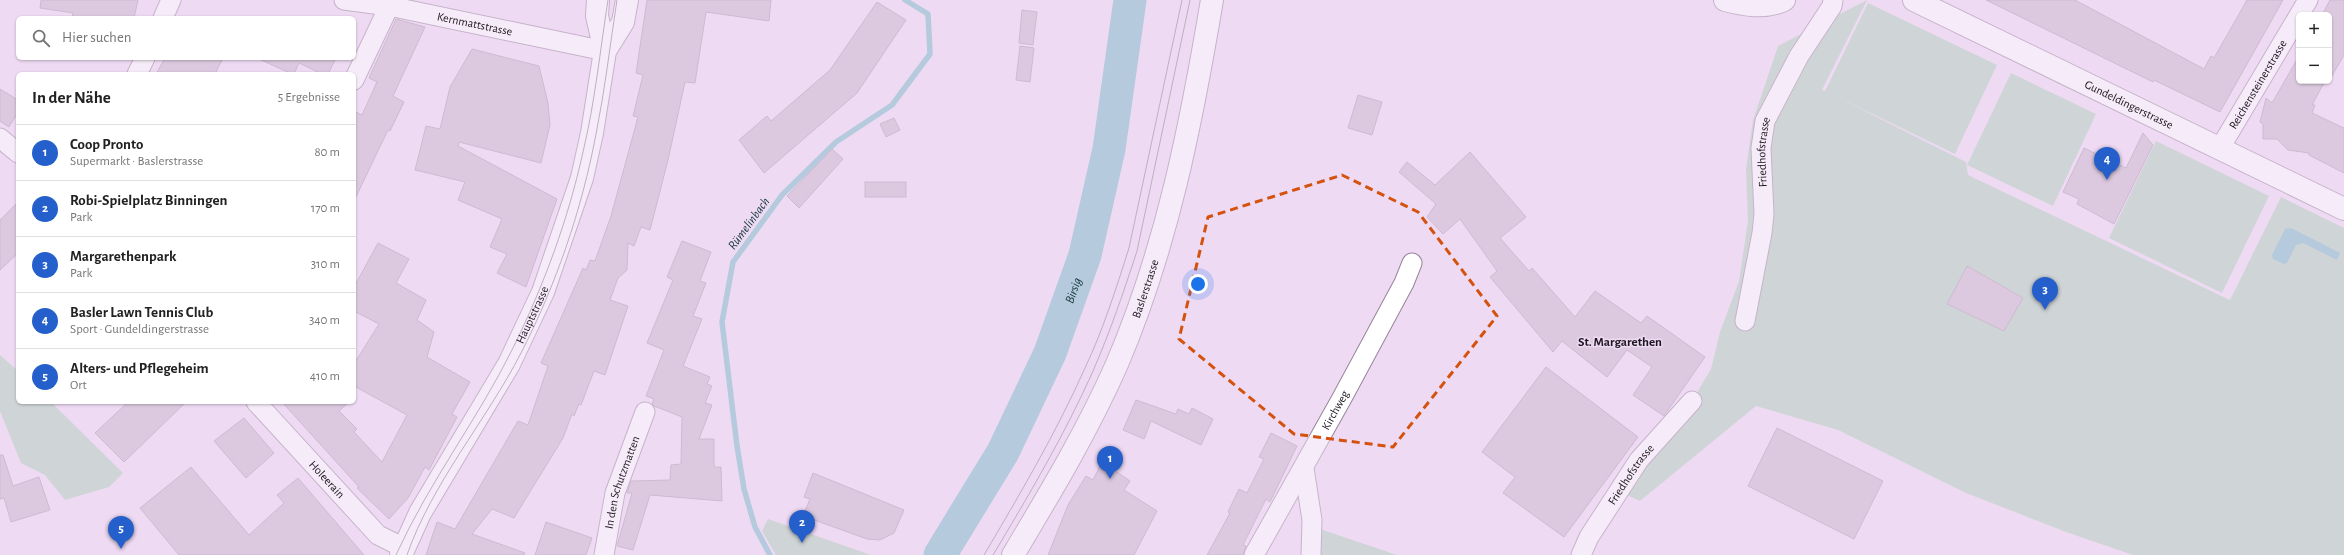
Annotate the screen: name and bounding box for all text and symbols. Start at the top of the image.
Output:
street label: Kernmattstrasse [436,10,514,38]
map controls [2296,12,2332,84]
button: + [2296,12,2332,48]
search box [16,16,356,60]
icon: search [30,27,52,49]
text: Hier suchen [62,30,132,45]
street label: Reichensteinerstrasse [2227,38,2289,131]
button: − [2296,48,2332,84]
street label: Gundeldingerstrasse [2083,78,2175,131]
text: In der Nähe [32,89,111,106]
text: 5 Ergebnisse [278,91,340,104]
street label: Friedhofstrasse [1755,114,1772,187]
text: Coop Pronto [70,137,143,152]
text: 1 [43,146,47,159]
text: 80 m [314,146,340,159]
pin: 4 [2094,147,2120,180]
text: Supermarkt · Baslerstrasse [70,155,203,168]
text: Robi-Spielplatz Binningen [70,193,227,208]
water label: Rümelinbach [726,195,772,252]
text: 2 [42,202,48,215]
text: 170 m [311,202,340,215]
text: Park [70,211,92,224]
text: Margarethenpark [70,249,176,264]
text: 3 [42,258,48,271]
text: 310 m [311,258,340,271]
street label: Baslerstrasse [1130,258,1161,320]
text: Park [70,267,92,280]
your location [1188,274,1208,294]
water label: Birsig [1063,276,1084,305]
pin: 3 [2032,277,2058,310]
street label: Hauptstrasse [514,285,550,345]
text: Basler Lawn Tennis Club [70,305,213,320]
text: 4 [42,314,48,327]
text: 340 m [309,314,340,327]
text: Sport · Gundeldingerstrasse [70,323,209,336]
district label: St. Margarethen [1578,336,1662,349]
text: Alters- und Pflegeheim [70,361,209,376]
text: 5 [42,370,48,383]
text: 410 m [310,370,340,383]
text: Ort [70,379,87,392]
street label: Kirchweg [1319,388,1351,432]
street label: In den Schutzmatten [603,434,642,530]
street label: Friedhofstrasse [1606,442,1656,507]
pin: 1 [1097,446,1123,479]
street label: Holeerain [307,458,347,501]
pin: 2 [789,510,815,543]
pin: 5 [108,516,134,549]

